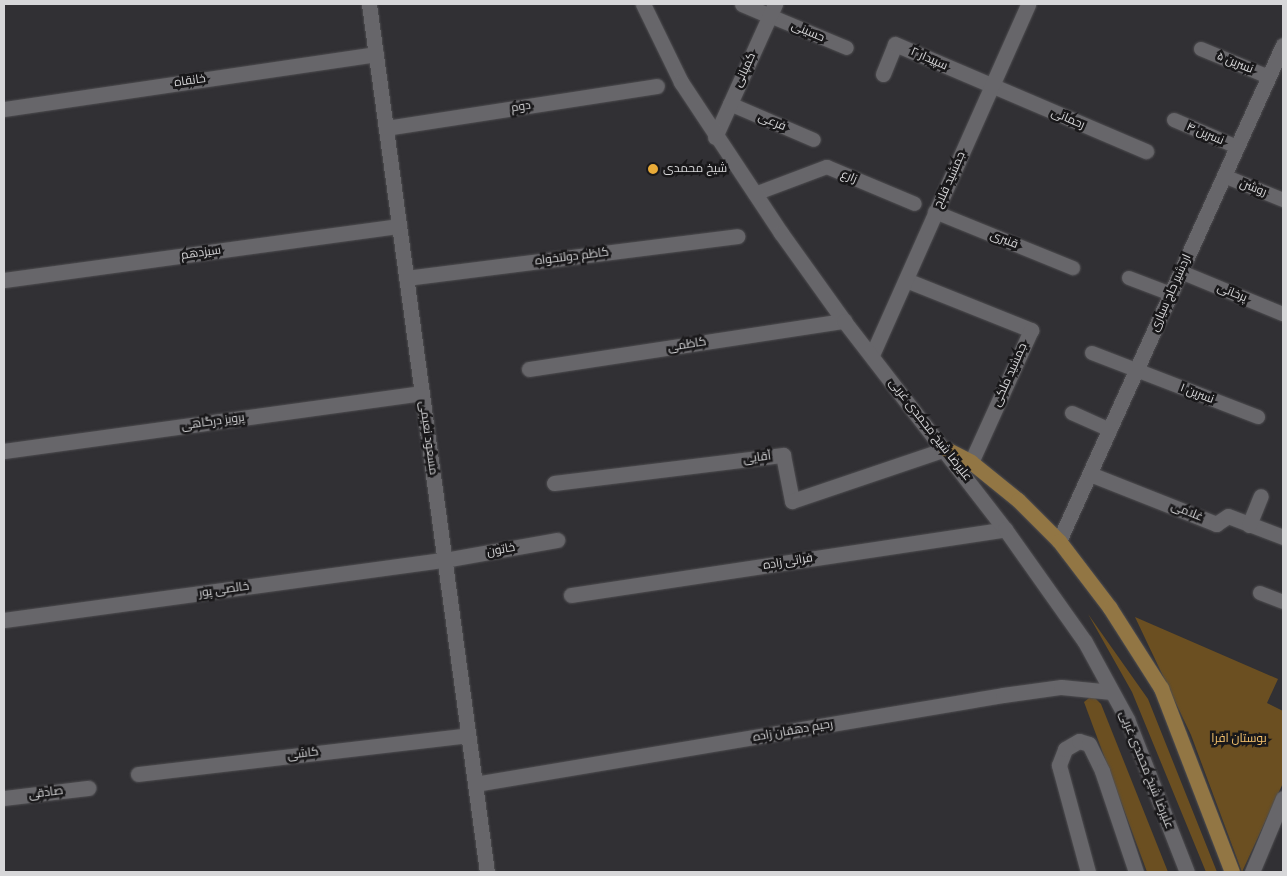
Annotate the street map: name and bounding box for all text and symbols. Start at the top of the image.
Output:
street label: حسینی [789,19,827,45]
street label: سپیدار ۲ [908,44,950,74]
street label: نسرین ۵ [1215,49,1255,77]
street label: کمپانی [731,50,759,90]
street label: خانقاه [173,72,207,90]
street label: دوم [510,98,532,116]
street label: رحمانی [1049,105,1087,133]
street label: فرعی [756,110,788,134]
street label: نسرین ۴ [1184,120,1226,148]
street label: جمشید فلاح [931,150,969,210]
place label: شیخ محمدی [663,162,727,176]
marker: شیخ محمدی [647,163,659,175]
street label: زارع [839,167,859,187]
street label: روشن [1237,176,1269,200]
street label: قنبری [988,228,1020,252]
street label: سیزدهم [180,243,222,263]
street label: کاظم دولتخواه [534,245,610,269]
street label: اردشیر حاج سیاری [1148,252,1194,334]
street label: پرخانی [1215,281,1249,305]
street label: کاظمی [667,335,707,355]
street label: جمشید ملکی [990,341,1030,409]
street label: علیرضا شیخ محمدی غربی [886,376,974,484]
street label: نسرین ۱ [1178,381,1216,407]
street label: مسعود نعیمی [416,400,440,476]
street label: پرویز درگاهی [180,410,246,434]
street label: آقایی [742,449,772,467]
street label: غلامی [1169,499,1205,525]
street label: خاتون [486,540,516,560]
street label: فراتی زاده [762,551,814,573]
street label: خالصی پور [198,579,250,601]
street label: علیرضا شیخ محمدی غربی [1116,709,1176,831]
street label: رحیم دهقان زاده [752,717,834,745]
park label: بوستان افرا [1211,732,1267,746]
street label: کاشی [286,745,320,763]
street label: صادقی [28,784,64,802]

